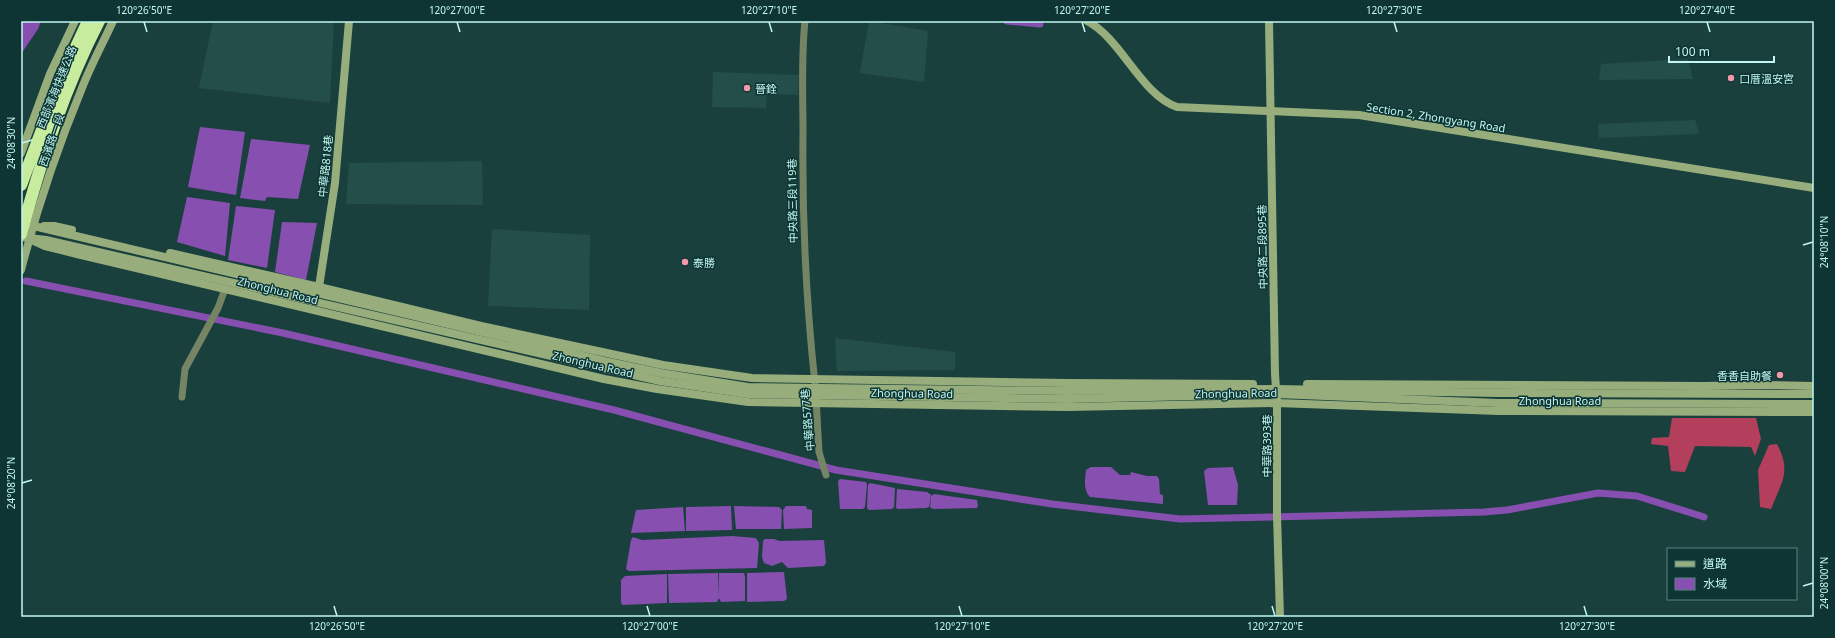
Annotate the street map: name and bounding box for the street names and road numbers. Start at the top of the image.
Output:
street label: 西部濱海快速公路 [33,43,79,131]
street label: Section 2, Zhongyang Road [1365,99,1507,135]
street label: 西濱路一段 [35,112,67,168]
street label: 中華路818巷 [314,134,336,198]
street label: 中央路三段119巷 [784,158,800,244]
street label: 中央路二段895巷 [1254,204,1270,290]
street label: Zhonghua Road [236,273,320,307]
street label: Zhonghua Road [551,347,635,381]
street label: Zhonghua Road [871,385,953,401]
street label: Zhonghua Road [1195,385,1277,401]
street label: 中華路577巷 [797,388,817,452]
street label: Zhonghua Road [1519,393,1601,408]
street label: 中華路393巷 [1259,415,1274,477]

